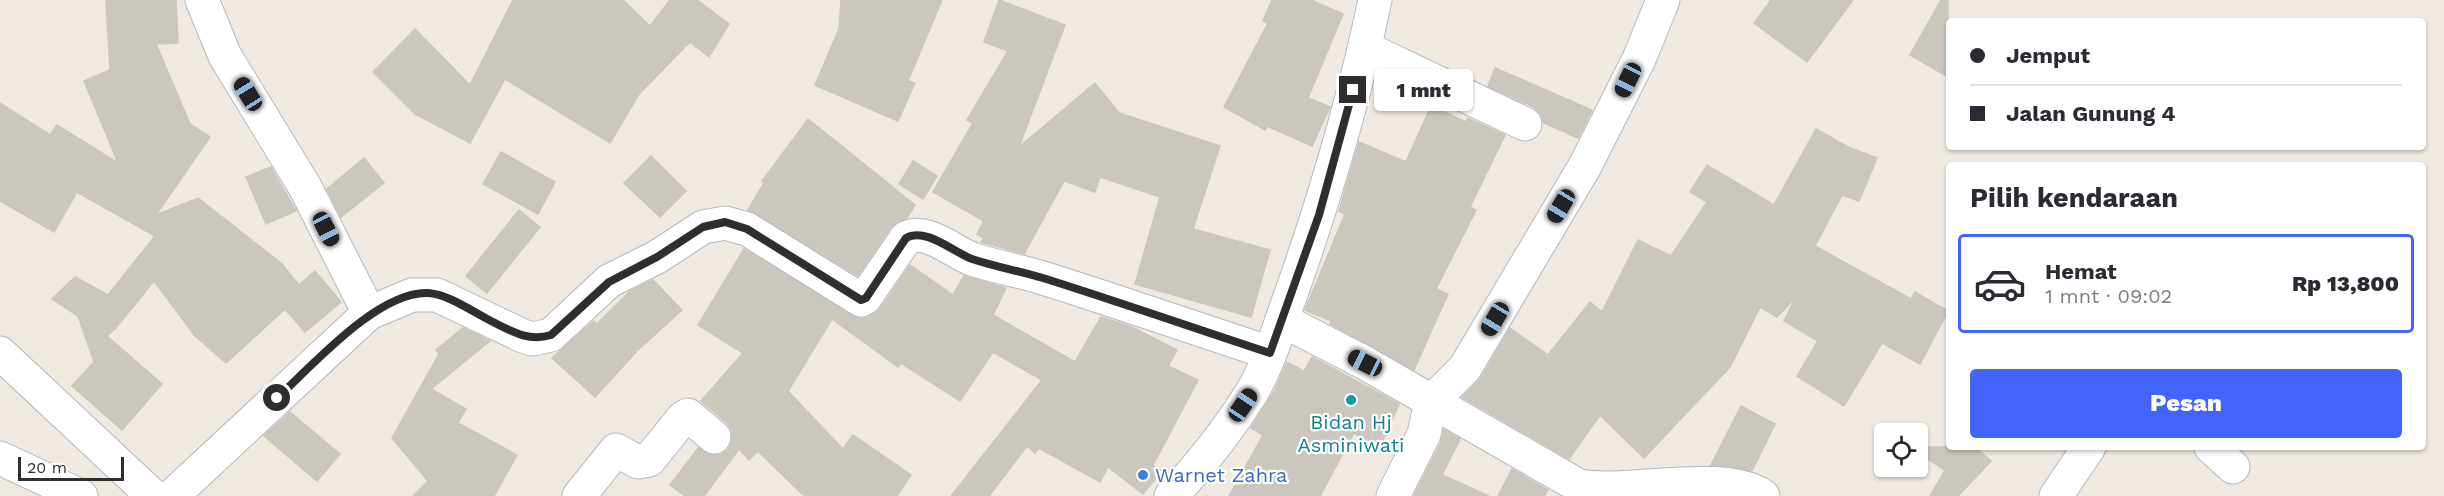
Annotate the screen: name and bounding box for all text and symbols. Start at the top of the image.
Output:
text: Jemput [2006,43,2090,68]
car [1612,60,1644,100]
callout: 1 mnt [1374,69,1473,111]
car [231,74,265,114]
route end [1339,76,1366,103]
text: 1 mnt [1396,78,1451,102]
text: Jalan Gunung 4 [2006,101,2175,126]
text: Pilih kendaraan [1970,182,2178,214]
car [1544,186,1578,226]
car [310,209,342,249]
icon: car [1973,257,2027,311]
text: Hemat [2045,259,2117,284]
text: Rp 13,800 [2292,271,2399,296]
text: 1 mnt · 09:02 [2045,284,2172,308]
car [1478,299,1512,339]
car [1345,347,1385,379]
button: Pesan [1970,369,2402,438]
route start [263,384,290,411]
car [1225,385,1261,425]
marker: Bidan Hj Asminiwati [1344,393,1358,407]
place label: Bidan Hj Asminiwati [1298,410,1404,457]
map controls [1874,423,1928,477]
button: locate [1874,423,1928,477]
scale bar [18,454,124,482]
text: 20 m [27,458,67,477]
place label: Warnet Zahra [1155,463,1287,487]
marker: Warnet Zahra [1136,468,1150,482]

